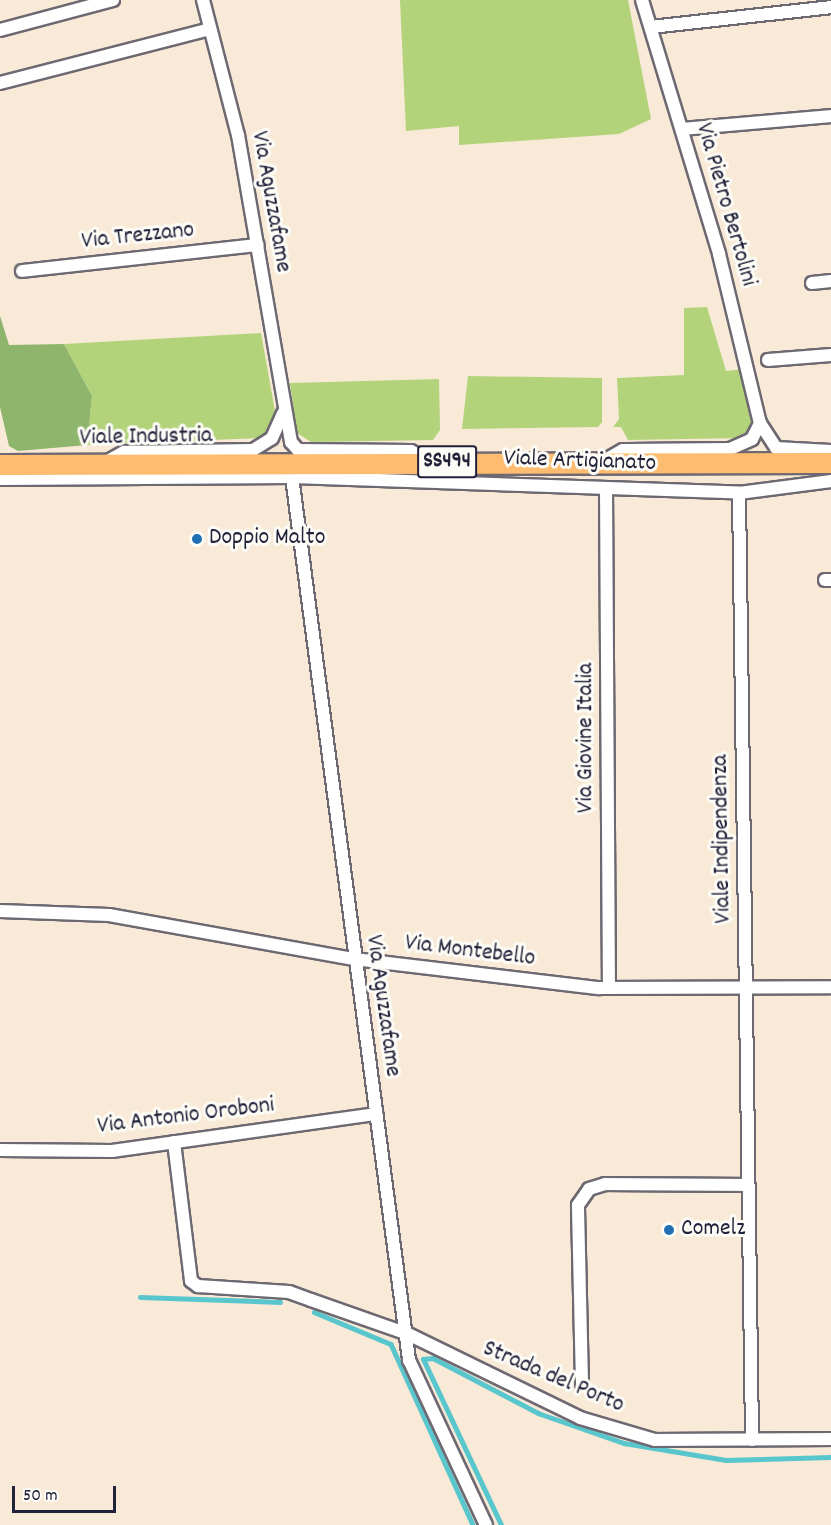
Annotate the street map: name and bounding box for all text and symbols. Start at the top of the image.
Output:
street label: Via Pietro Bertolini [688,120,762,290]
street label: Via Aguzzafame [243,129,297,275]
street label: Via Trezzano [80,217,196,257]
street label: Viale Industria [79,422,213,454]
road number: SS494 [417,443,477,481]
street label: Viale Artigianato [503,445,657,479]
place label: Doppio Malto [209,525,325,553]
marker: Doppio Malto [190,532,204,546]
street label: Via Giovine Italia [573,663,601,813]
street label: Viale Indipendenza [707,754,739,924]
street label: Via Montebello [403,930,537,974]
street label: Via Aguzzafame [358,933,406,1079]
street label: Via Antonio Oroboni [96,1092,276,1142]
place label: Comelz [681,1216,745,1244]
marker: Comelz [662,1223,676,1237]
street label: Strada del Porto [478,1335,628,1421]
scale bar [15,1474,118,1512]
text: 50 m [23,1484,58,1509]

